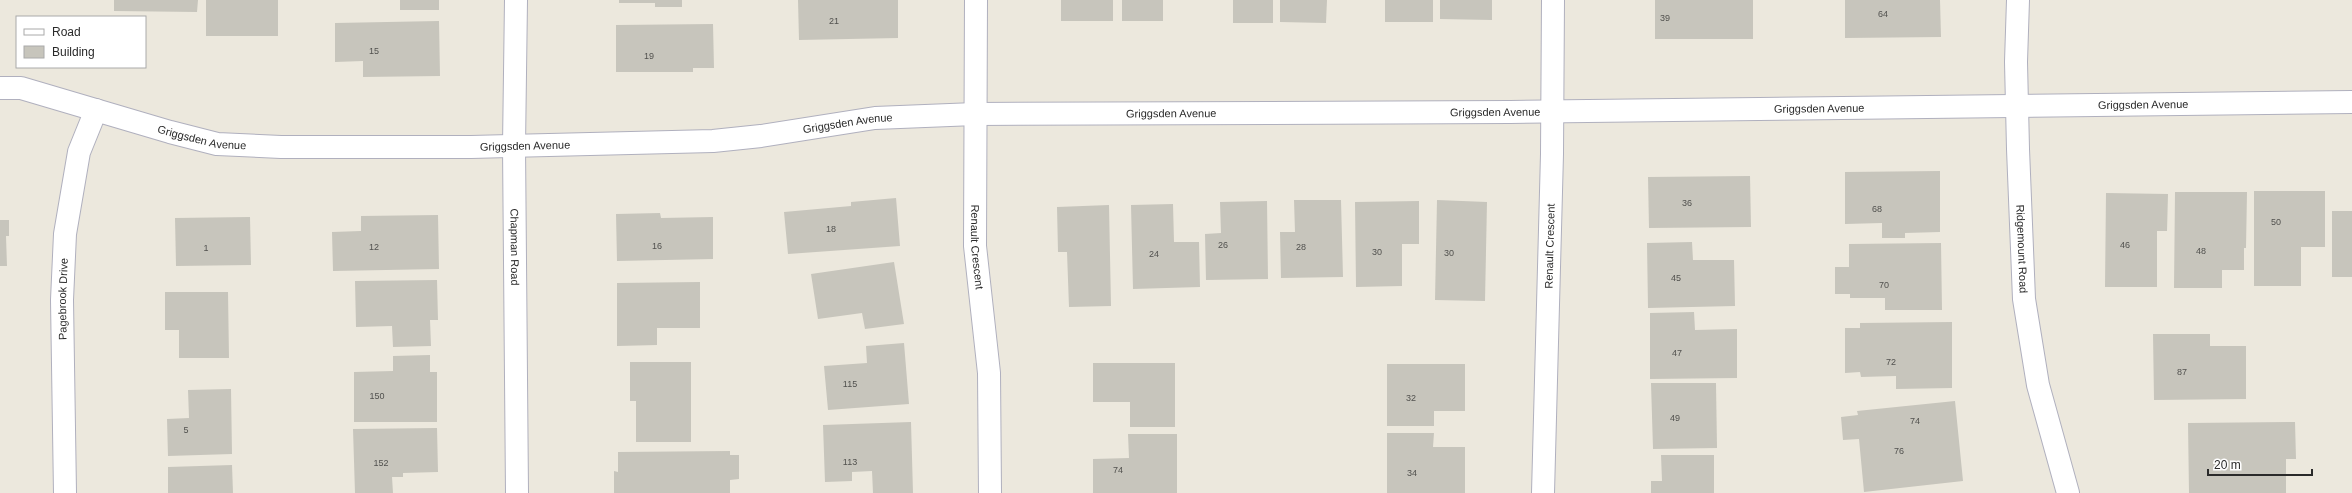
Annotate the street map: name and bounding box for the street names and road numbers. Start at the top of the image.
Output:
street label: Griggsden Avenue [2098,98,2188,111]
street label: Griggsden Avenue [1774,102,1864,115]
street label: Griggsden Avenue [1450,106,1541,118]
street label: Griggsden Avenue [1126,107,1216,119]
street label: Griggsden Avenue [802,111,893,135]
street label: Griggsden Avenue [156,123,247,151]
street label: Griggsden Avenue [480,139,570,153]
street label: Renault Crescent [1542,203,1557,289]
street label: Renault Crescent [969,204,986,290]
street label: Ridgemount Road [2014,204,2030,293]
street label: Chapman Road [509,208,521,286]
street label: Pagebrook Drive [56,258,70,340]

